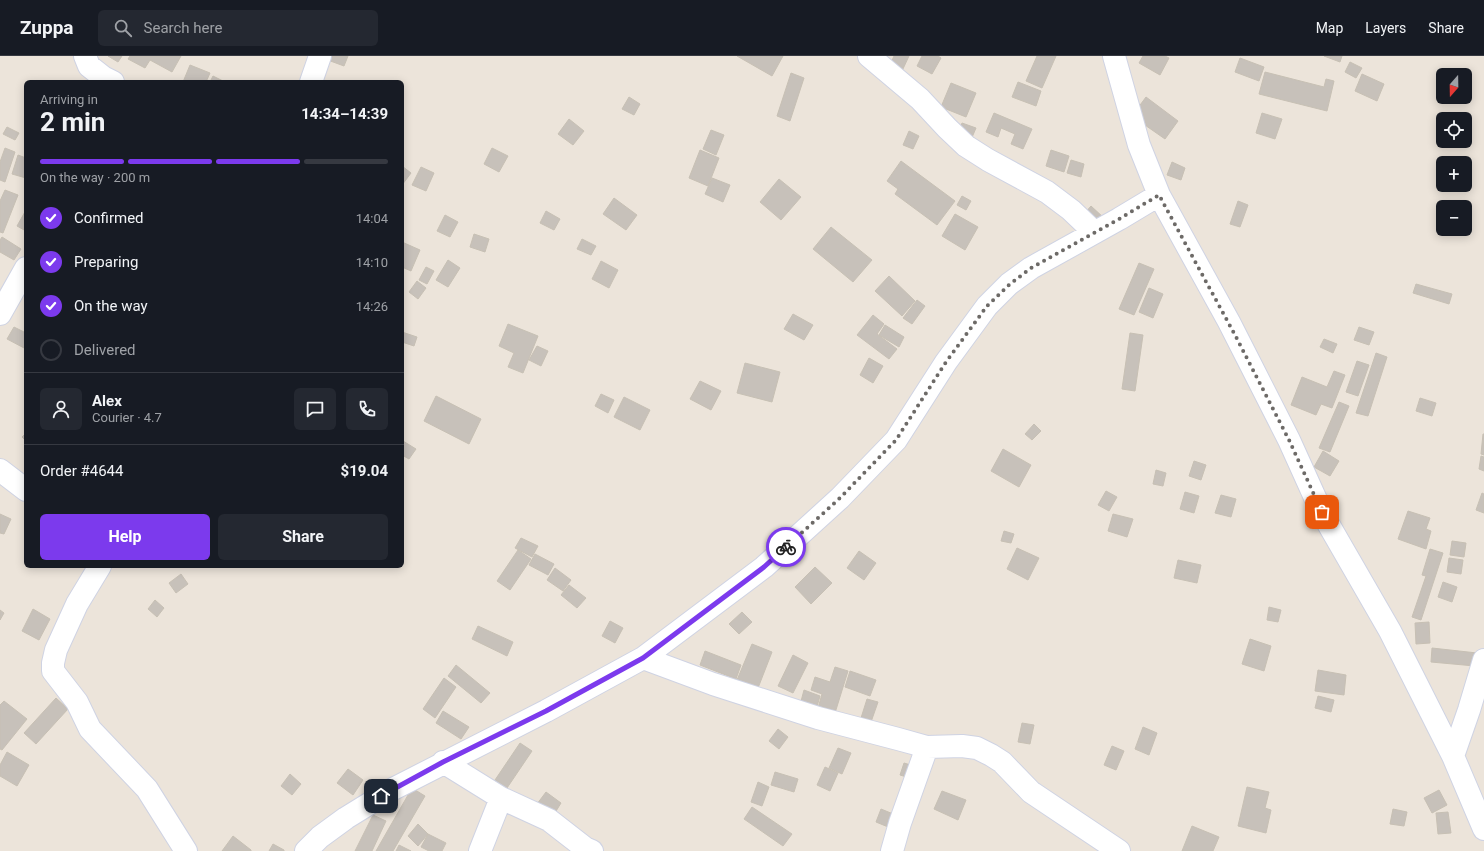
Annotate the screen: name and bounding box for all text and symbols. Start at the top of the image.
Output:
search box [98,10,378,46]
text: Zuppa [20,16,74,39]
icon: search [112,17,134,39]
text: Search here [144,19,222,37]
text: Map [1316,20,1343,36]
text: Layers [1365,20,1406,36]
text: Share [1428,20,1464,36]
north arrow [1436,68,1472,104]
map controls [1436,68,1472,236]
text: Arriving in [40,92,98,107]
text: 14:34–14:39 [301,105,388,123]
text: 2 min [40,107,105,137]
button: locate [1436,112,1472,148]
button: + [1436,156,1472,192]
text: On the way · 200 m [40,170,150,185]
button: − [1436,200,1472,236]
icon: check [40,207,62,229]
text: Confirmed [74,209,144,227]
text: 14:04 [356,211,388,226]
icon: check [40,251,62,273]
text: Preparing [74,253,138,271]
text: 14:10 [356,255,388,270]
icon: check [40,295,62,317]
text: On the way [74,297,148,315]
text: 14:26 [356,299,388,314]
text: Delivered [74,341,136,359]
button: person [40,388,82,430]
button: chat [294,388,336,430]
button: phone [346,388,388,430]
text: Alex [92,392,122,410]
text: Courier · 4.7 [92,410,162,425]
text: Order #4644 [40,462,123,480]
text: $19.04 [341,462,388,480]
pin [1305,495,1339,529]
icon: bag [1311,501,1333,523]
button: Help [40,514,210,560]
button: Share [218,514,388,560]
courier [766,527,806,567]
icon: bike [775,536,797,558]
pin [364,779,398,813]
icon: home [370,785,392,807]

